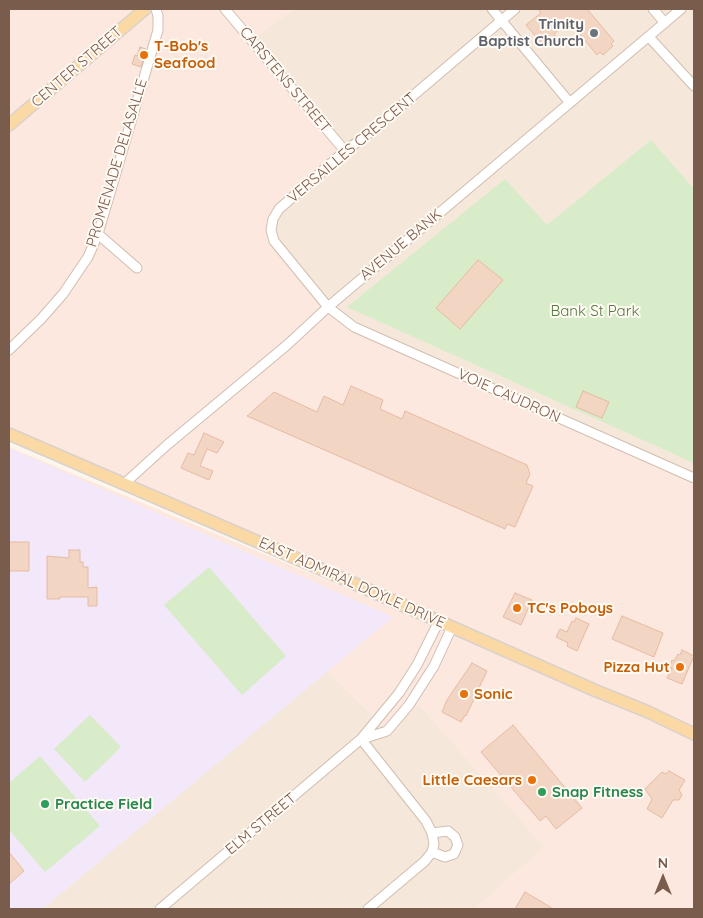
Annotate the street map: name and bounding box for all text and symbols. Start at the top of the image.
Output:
place label: Trinity Baptist Church [478,15,584,50]
street label: CENTER STREET [28,23,126,111]
street label: CARSTENS STREET [235,23,335,137]
marker: Trinity Baptist Church [588,27,600,39]
place label: T-Bob's Seafood [154,37,216,72]
marker: T-Bob's Seafood [138,49,150,61]
street label: PROMENADE DELASALLE [83,77,151,249]
street label: VERSAILLES CRESCENT [284,89,420,207]
street label: AVENUE BANK [356,205,446,285]
park label: Bank St Park [550,302,640,320]
street label: VOIE CAUDRON [455,365,563,427]
street label: EAST ADMIRAL DOYLE DRIVE [256,534,448,632]
place label: TC's Poboys [527,599,613,617]
marker: TC's Poboys [511,602,523,614]
place label: Pizza Hut [604,658,670,676]
marker: Pizza Hut [674,661,686,673]
place label: Sonic [474,685,513,703]
marker: Sonic [458,688,470,700]
place label: Little Caesars [423,771,522,789]
marker: Little Caesars [526,774,538,786]
place label: Snap Fitness [552,783,643,801]
marker: Snap Fitness [536,786,548,798]
street label: ELM STREET [222,789,300,859]
place label: Practice Field [55,795,152,813]
marker: Practice Field [39,798,51,810]
north arrow [638,853,688,903]
text: N [658,854,668,872]

